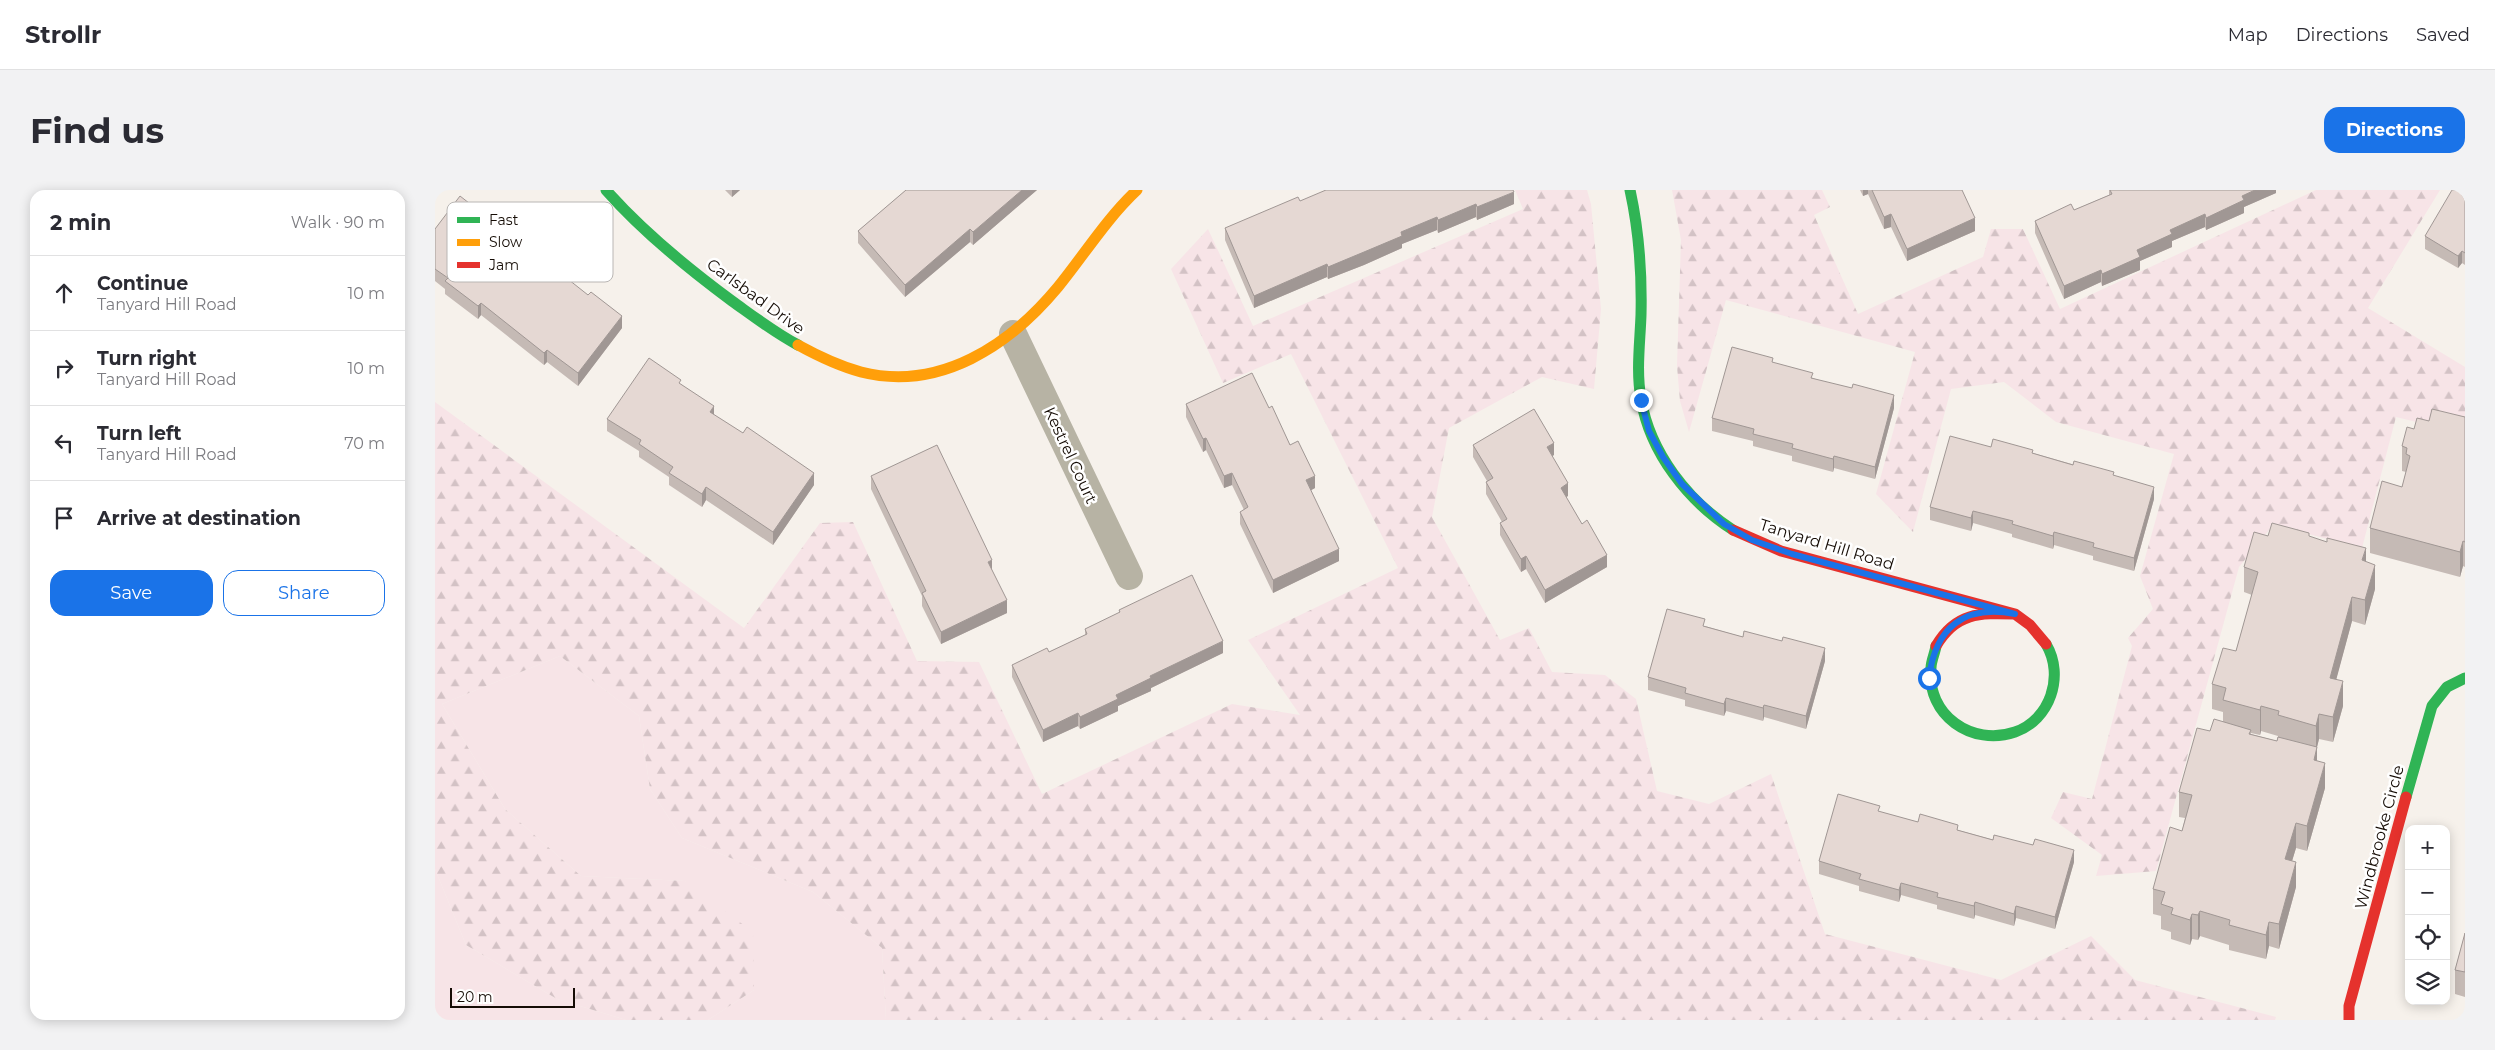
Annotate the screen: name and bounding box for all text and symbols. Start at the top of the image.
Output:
text: Strollr [25,20,101,49]
text: Map [2228,24,2268,46]
text: Directions [2296,24,2388,46]
text: Saved [2416,24,2470,46]
button: Directions [2324,107,2465,153]
text: Find us [30,109,164,152]
legend [447,202,613,282]
text: 2 min [50,210,111,235]
text: Fast [489,211,519,229]
text: Walk · 90 m [291,213,385,232]
text: Slow [489,233,523,251]
street label: Carlsbad Drive [703,255,808,338]
text: Jam [488,256,519,274]
text: Continue [97,272,188,295]
icon: ahead [50,279,78,307]
text: 10 m [347,284,385,303]
text: Tanyard Hill Road [97,295,237,314]
text: Turn right [97,347,197,370]
icon: right [50,354,78,382]
text: 10 m [347,359,385,378]
text: Tanyard Hill Road [97,370,237,389]
route end [1630,389,1653,412]
street label: Kestrel Court [1040,404,1101,507]
text: Turn left [97,422,182,445]
icon: left [50,429,78,457]
text: 70 m [344,434,385,453]
text: Tanyard Hill Road [97,445,237,464]
icon: arrive [50,504,78,532]
text: Arrive at destination [97,507,301,530]
street label: Tanyard Hill Road [1757,515,1896,574]
button: Save [50,570,213,616]
button: Share [223,570,385,616]
route start [1918,667,1941,690]
street label: Windbrooke Circle [2351,763,2408,911]
map controls [2405,825,2450,1005]
button: + [2405,825,2450,870]
button: − [2405,870,2450,915]
button: locate [2405,915,2450,960]
button: layers [2405,960,2450,1005]
scale bar [450,985,575,1008]
text: 20 m [457,988,493,1006]

